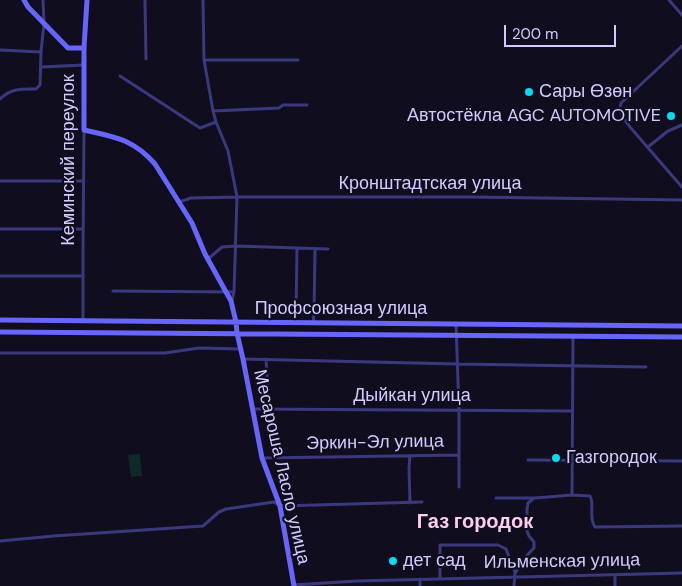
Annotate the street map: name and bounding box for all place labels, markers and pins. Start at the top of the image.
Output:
place label: Сары Өзөн [539,81,632,103]
marker: Сары Өзөн [523,86,535,98]
place label: Автостёкла AGC AUTOMOTIVE [407,105,661,127]
marker: Автостёкла AGC AUTOMOTIVE [665,110,677,122]
place label: Газгородок [566,447,657,469]
marker: Газгородок [550,452,562,464]
place label: дет сад [403,550,465,572]
marker: дет сад [387,555,399,567]

